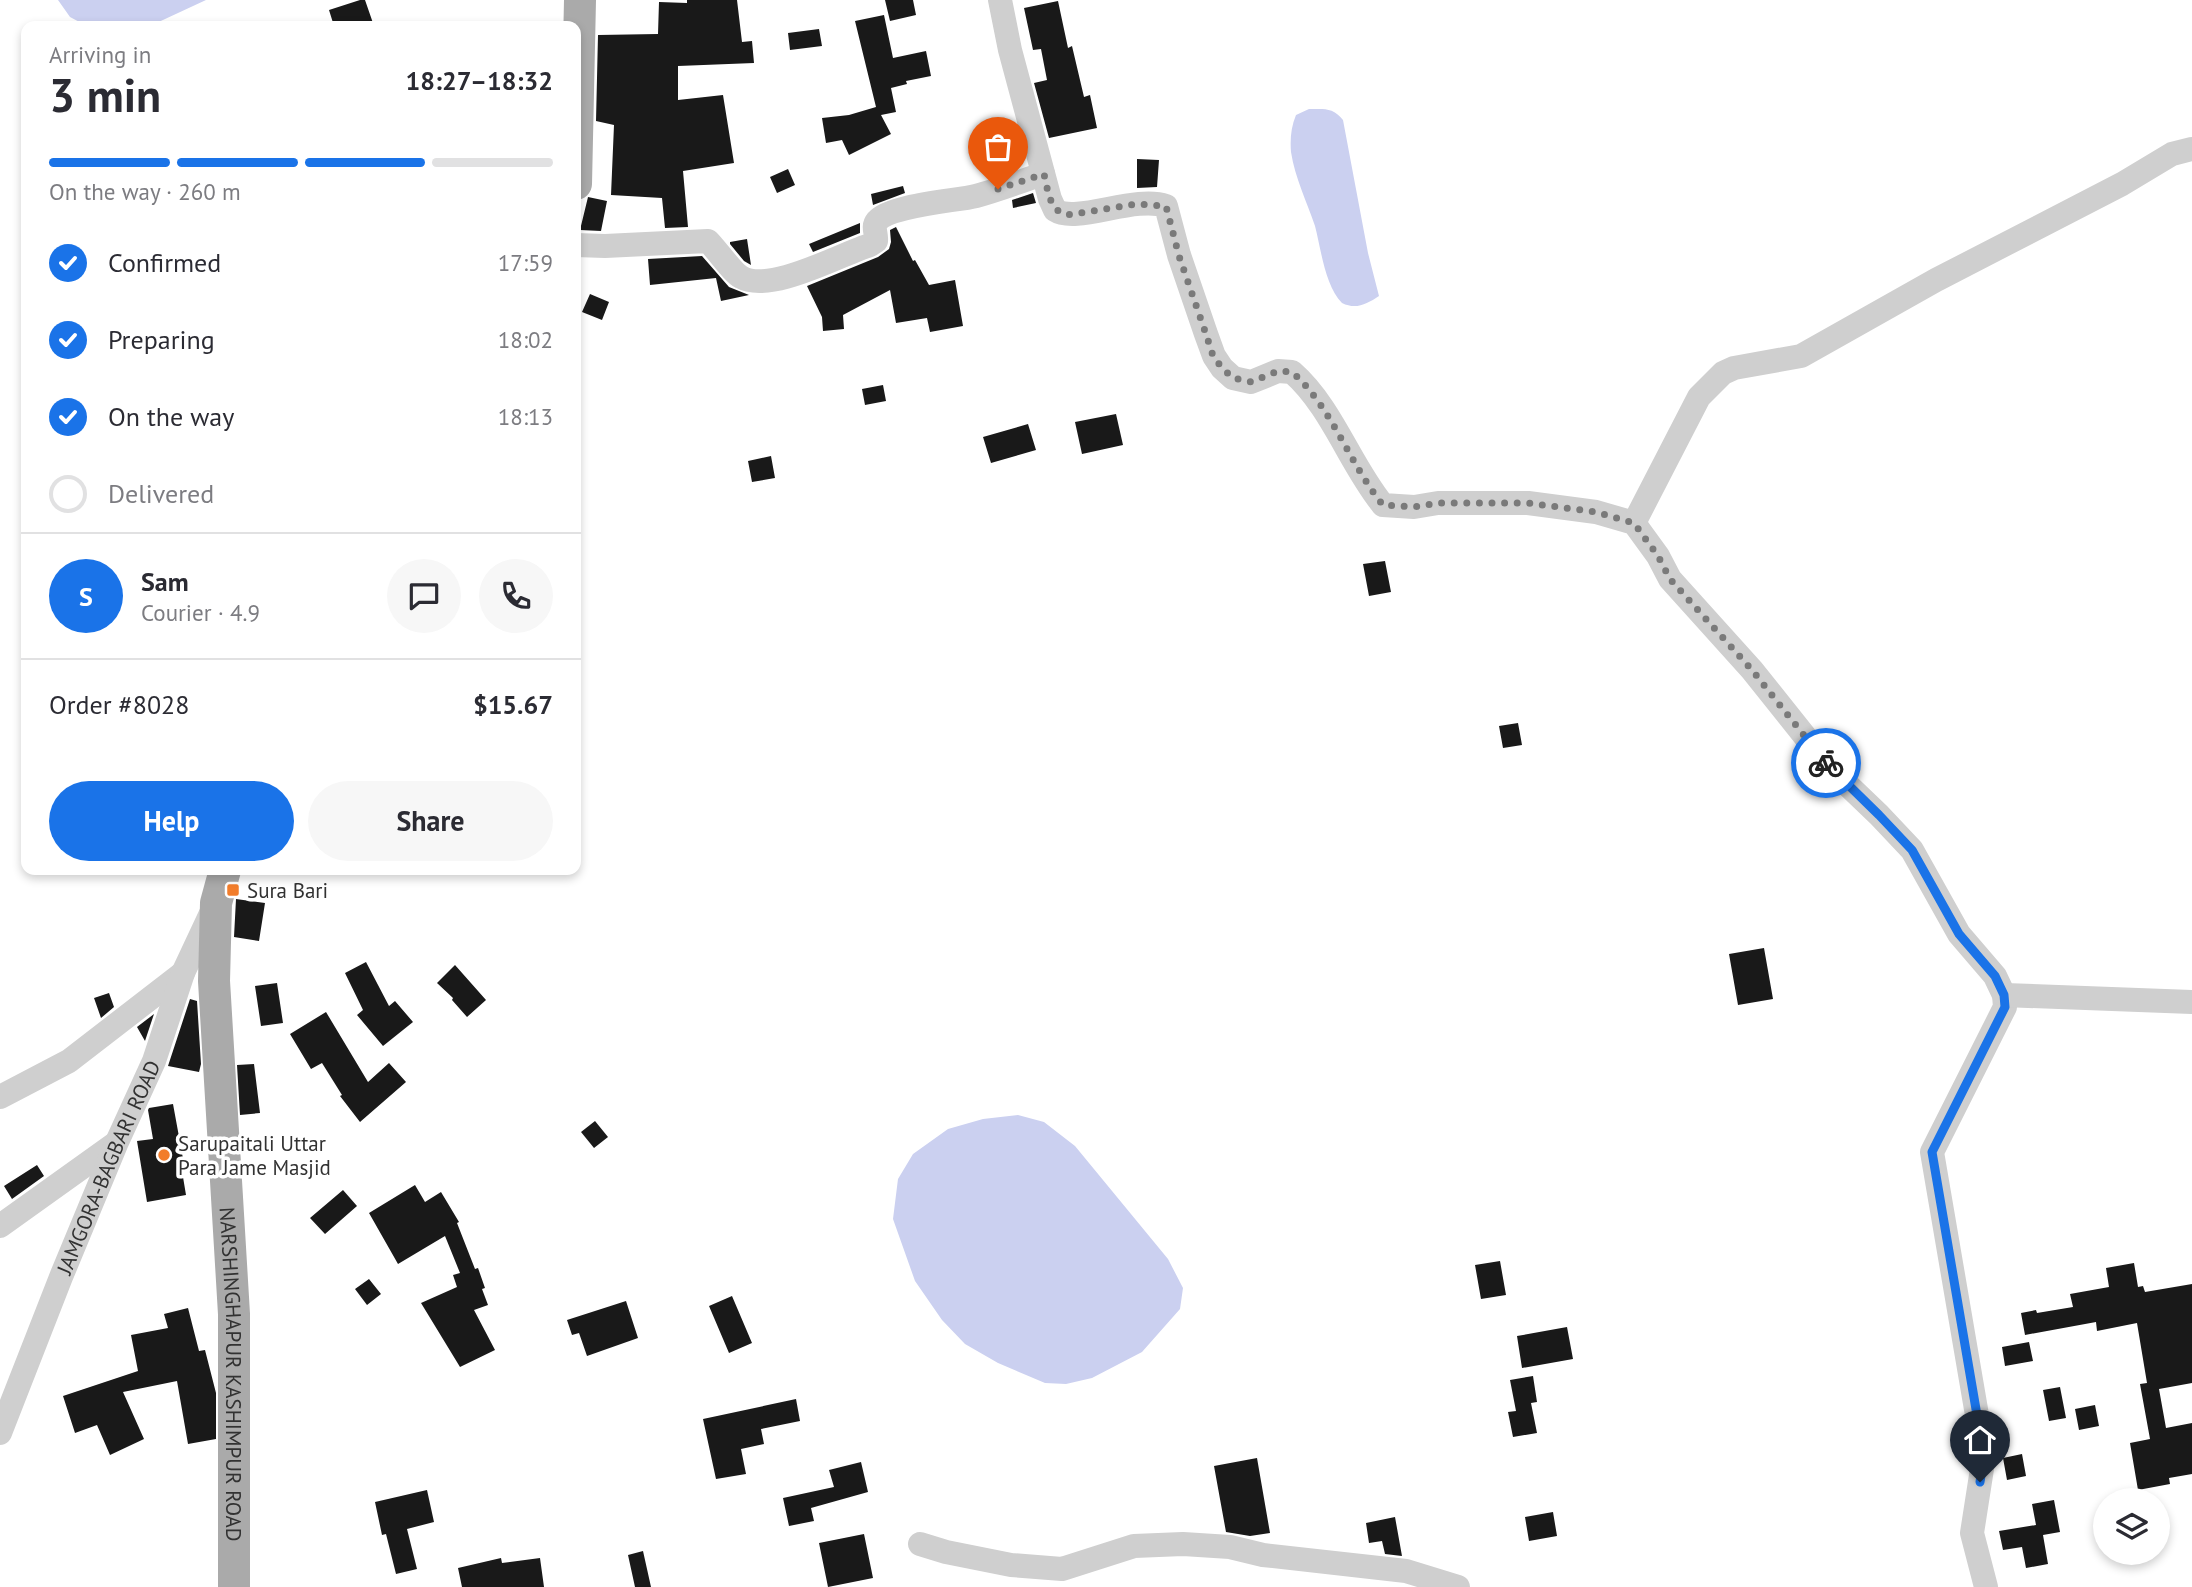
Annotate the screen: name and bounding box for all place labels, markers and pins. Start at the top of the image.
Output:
pin [968,117,1028,189]
place label: Sura Bari [247,877,328,904]
marker: Sura Bari [225,882,241,898]
place label: Sarupaitali Uttar Para Jame Masjid [178,1130,331,1181]
marker: Sarupaitali Uttar Para Jame Masjid [156,1147,172,1163]
pin [1950,1410,2010,1482]

